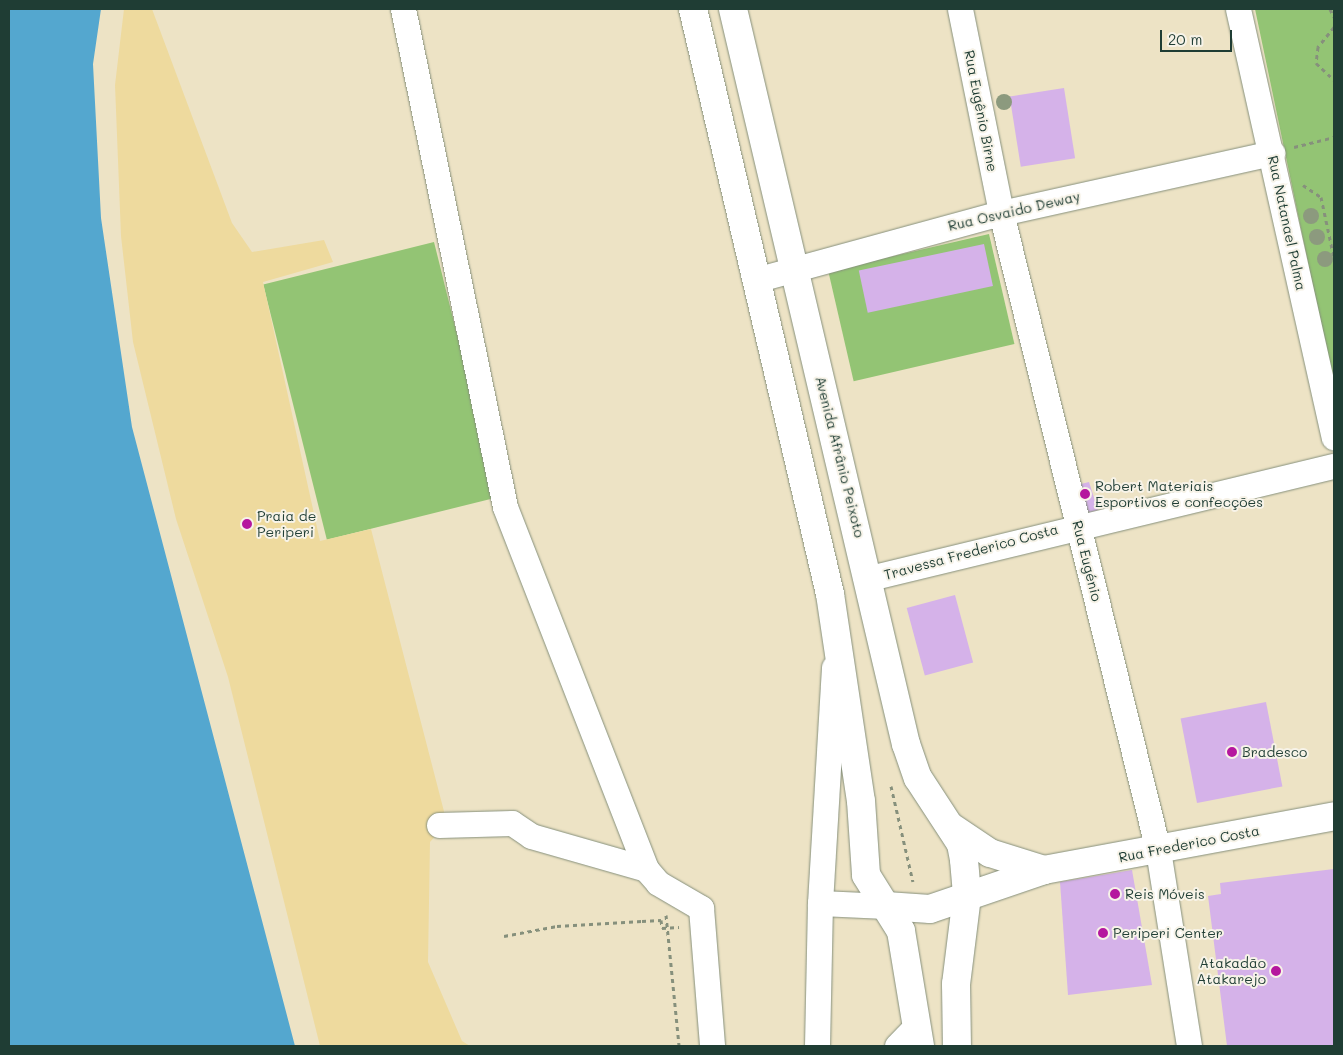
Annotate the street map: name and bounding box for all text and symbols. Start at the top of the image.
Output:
scale bar [1163,20,1236,52]
text: 20 m [1168,29,1202,49]
street label: Rua Eugênio Birne [961,49,1001,173]
street label: Rua Natanael Palma [1264,154,1310,292]
street label: Rua Osvaido Deway [946,188,1082,234]
street label: Avenida Afrânio Peixoto [812,375,868,539]
place label: Robert Materiais Esportivos e confecções [1095,478,1263,511]
marker: Robert Materiais Esportivos e confecções [1079,488,1091,500]
place label: Praia de Periperi [257,508,316,540]
marker: Praia de Periperi [241,518,253,530]
street label: Rua Eugénio [1069,519,1105,603]
street label: Travessa Frederico Costa [882,521,1060,583]
place label: Bradesco [1242,744,1307,760]
marker: Bradesco [1226,746,1238,758]
street label: Rua Frederico Costa [1117,822,1261,866]
place label: Reis Móveis [1125,886,1205,902]
marker: Reis Móveis [1109,888,1121,900]
place label: Periperi Center [1113,925,1223,941]
marker: Periperi Center [1097,927,1109,939]
place label: Atakadão Atakarejo [1197,955,1266,988]
marker: Atakadão Atakarejo [1270,965,1282,977]

